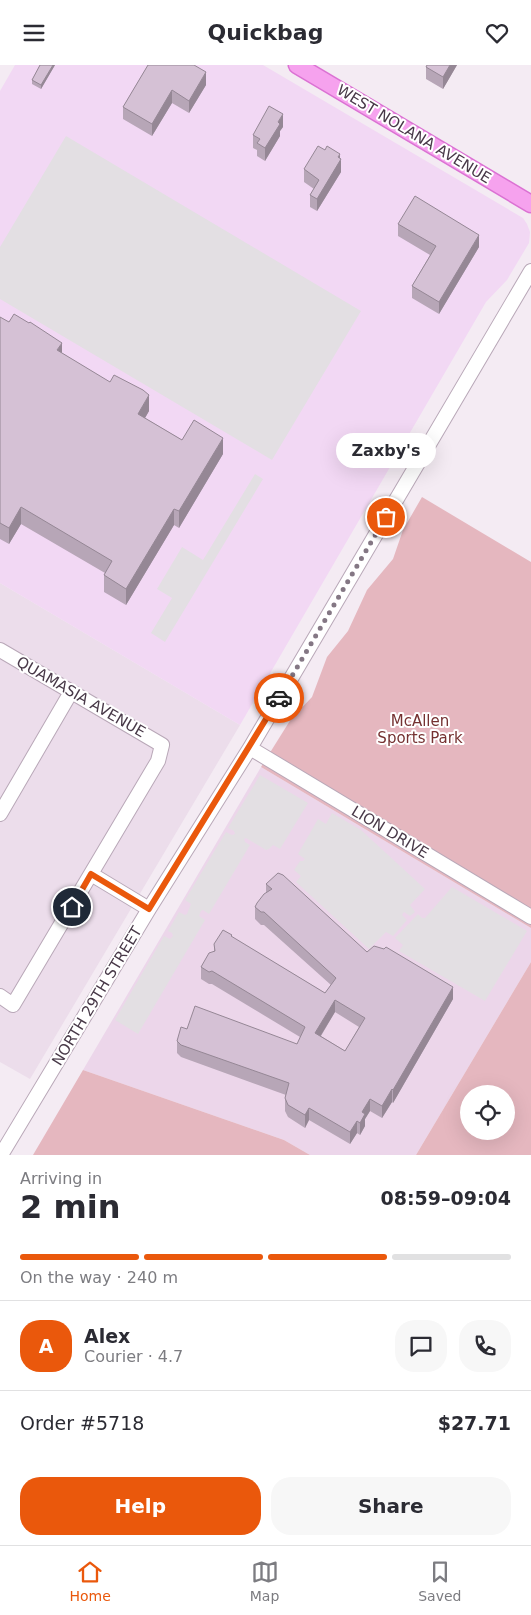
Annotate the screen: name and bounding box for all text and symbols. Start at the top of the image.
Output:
icon: menu [20,19,48,47]
icon: heart [483,19,511,47]
text: Quickbag [208,20,323,45]
street label: WEST NOLANA AVENUE [334,81,494,187]
callout: Zaxby's [336,432,436,467]
text: Zaxby's [351,441,421,460]
pin [365,496,407,538]
icon: bag [372,503,400,531]
street label: QUAMASIA AVENUE [13,653,149,741]
courier [254,673,304,723]
icon: car [265,684,293,712]
park label: McAllen Sports Park [377,712,463,747]
street label: LION DRIVE [348,802,432,862]
pin [51,886,93,928]
icon: home [58,893,86,921]
street label: NORTH 29TH STREET [48,922,146,1069]
map controls [460,1085,515,1140]
button: locate [460,1085,515,1140]
text: Arriving in [20,1169,102,1188]
text: 08:59–09:04 [381,1187,511,1209]
text: 2 min [20,1188,121,1226]
text: On the way · 240 m [20,1268,178,1287]
button: chat [395,1320,447,1372]
button: phone [459,1320,511,1372]
text: Alex [84,1325,130,1347]
text: A [39,1335,53,1357]
text: Courier · 4.7 [84,1347,183,1366]
text: Order #5718 [20,1412,144,1434]
text: $27.71 [438,1412,511,1434]
button: Help [20,1477,261,1535]
button: Share [271,1477,511,1535]
tab: Home [69,1558,111,1604]
tab: Map [250,1558,279,1604]
tab: Saved [418,1558,462,1604]

